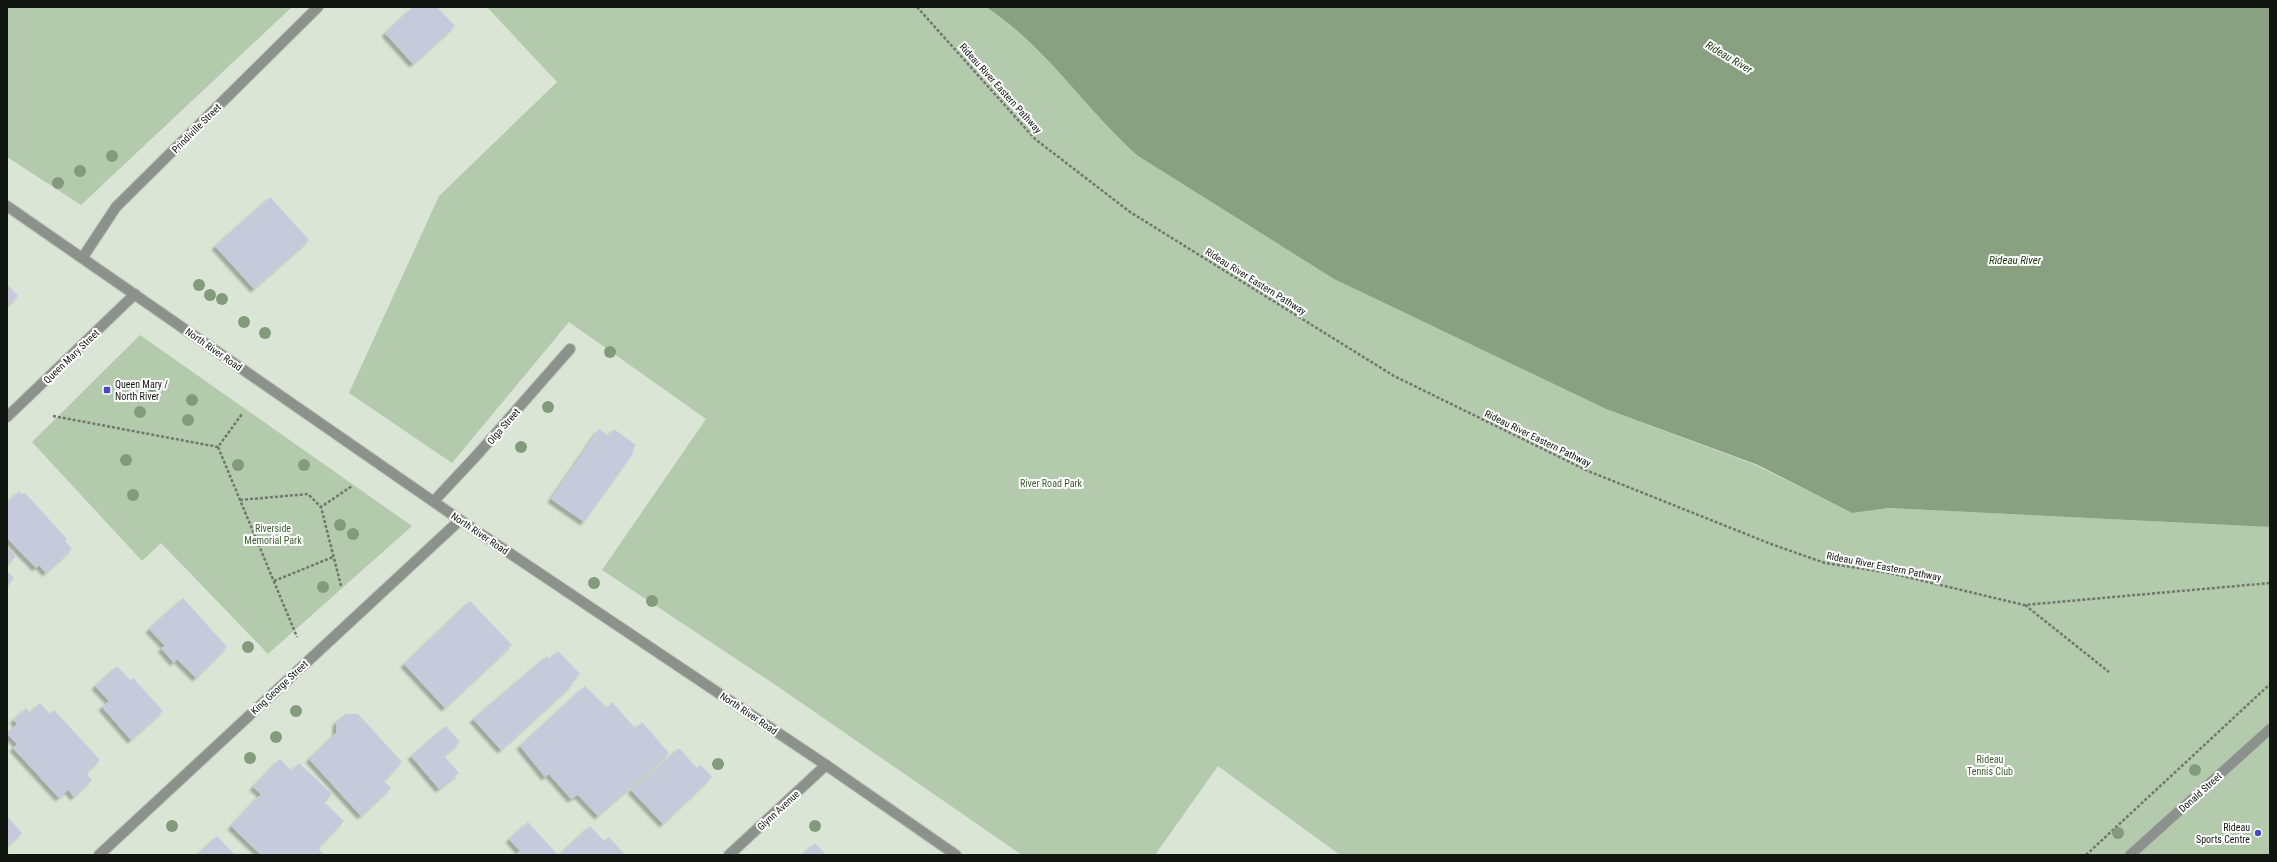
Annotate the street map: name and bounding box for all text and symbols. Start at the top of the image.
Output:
water label: Rideau River [1703,38,1755,77]
street label: Rideau River Eastern Pathway [958,41,1044,135]
street label: Prindiville Street [170,102,223,155]
street label: Rideau River Eastern Pathway [1203,246,1308,317]
water label: Rideau River [1989,254,2042,267]
street label: North River Road [183,326,244,373]
street label: Queen Mary Street [41,327,101,386]
place label: Queen Mary / North River [115,379,168,402]
marker: Queen Mary / North River [102,385,112,395]
street label: Olga Street [485,406,522,446]
street label: Rideau River Eastern Pathway [1483,408,1593,469]
park label: River Road Park [1020,478,1083,489]
street label: North River Road [449,510,510,557]
park label: Riverside Memorial Park [244,523,302,546]
street label: Rideau River Eastern Pathway [1826,550,1942,583]
street label: King George Street [249,658,310,717]
street label: North River Road [718,690,779,737]
park label: Rideau Tennis Club [1967,754,2013,777]
street label: Donald Street [2177,770,2224,814]
street label: Glynn Avenue [755,788,802,833]
place label: Rideau Sports Centre [2196,822,2250,845]
marker: Rideau Sports Centre [2253,828,2263,838]

